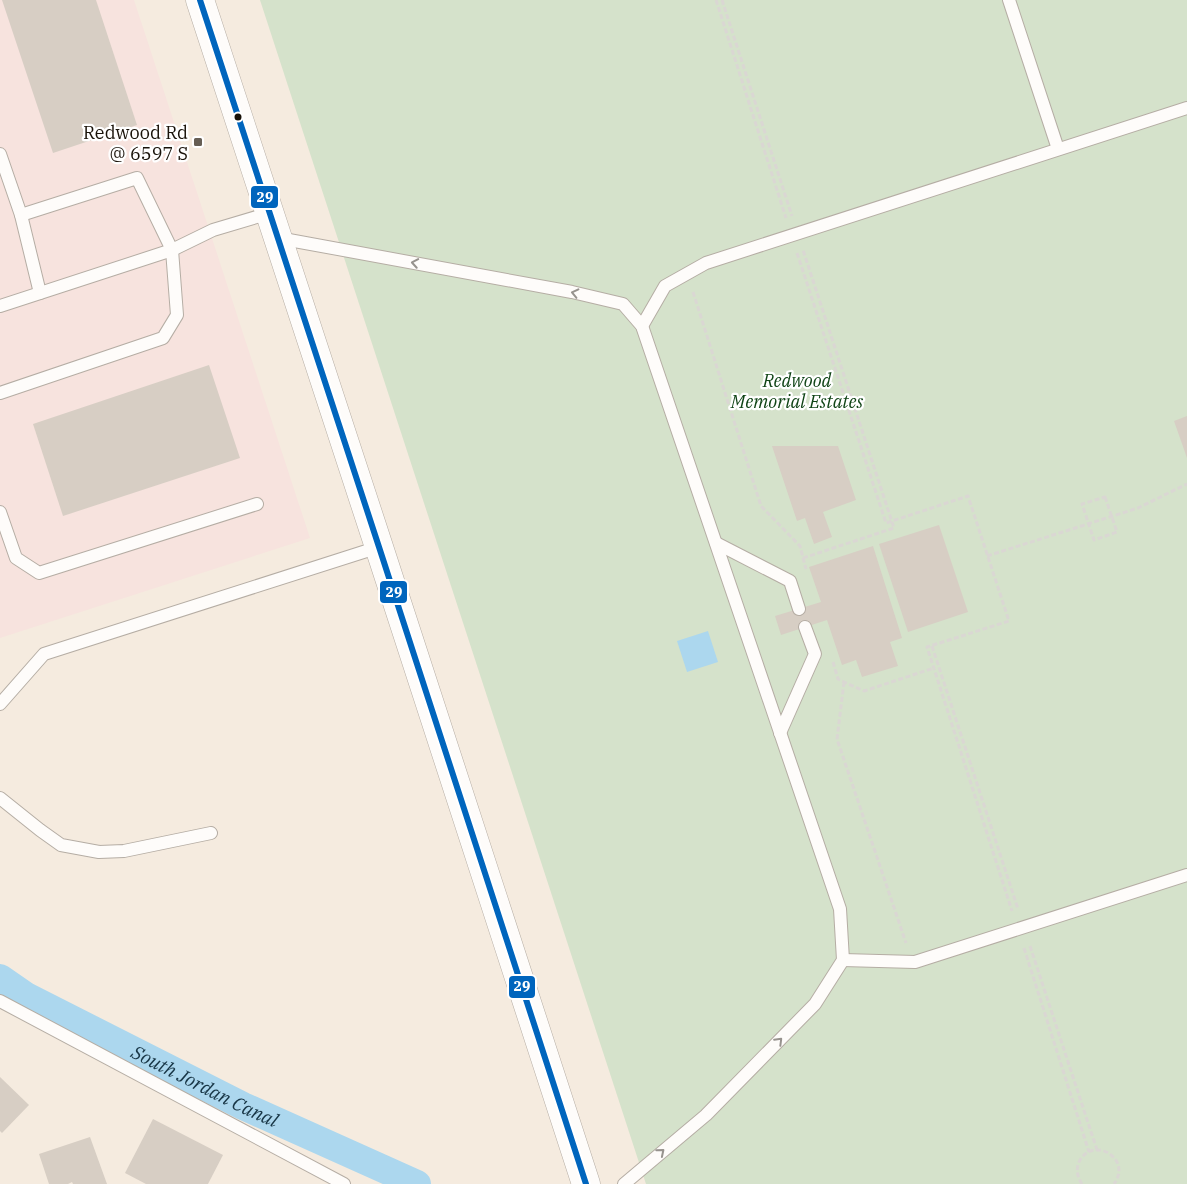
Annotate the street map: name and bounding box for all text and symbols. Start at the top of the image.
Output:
unlabelled marker [233,112,243,122]
place label: Redwood Rd @ 6597 S [83,121,188,165]
marker: Redwood Rd @ 6597 S [192,136,204,148]
line badge: 29 [250,185,279,209]
text: 29 [257,188,273,206]
one-way arrow [411,259,420,269]
one-way arrow [571,288,580,299]
park label: Redwood Memorial Estates [730,369,864,413]
line badge: 29 [379,580,408,604]
text: 29 [386,583,402,601]
line badge: 29 [508,975,536,999]
text: 29 [514,977,530,995]
one-way arrow [773,1038,782,1047]
water label: South Jordan Canal [127,1039,283,1133]
one-way arrow [655,1150,664,1158]

